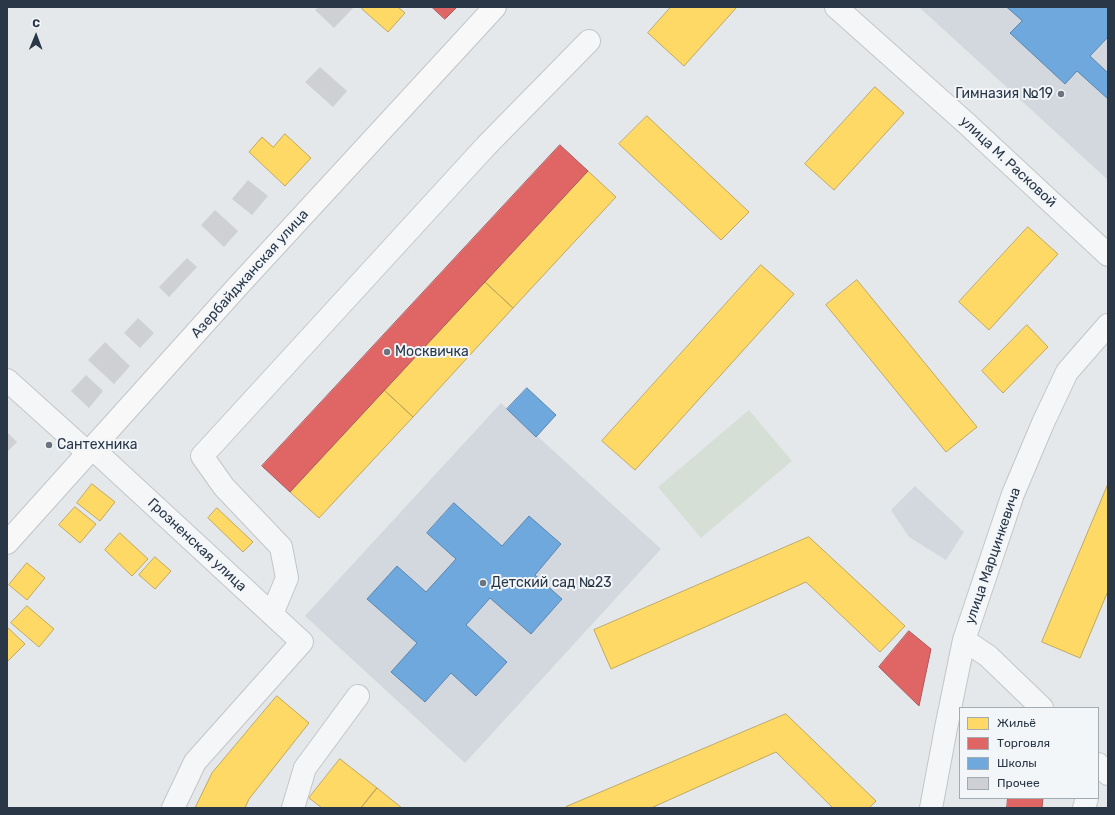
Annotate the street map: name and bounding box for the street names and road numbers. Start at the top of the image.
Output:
street label: улица М. Расковой [956,113,1060,211]
street label: Азербайджанская улица [188,206,312,342]
street label: улица Марцинкевича [962,485,1024,627]
street label: Грозненская улица [144,495,250,595]

